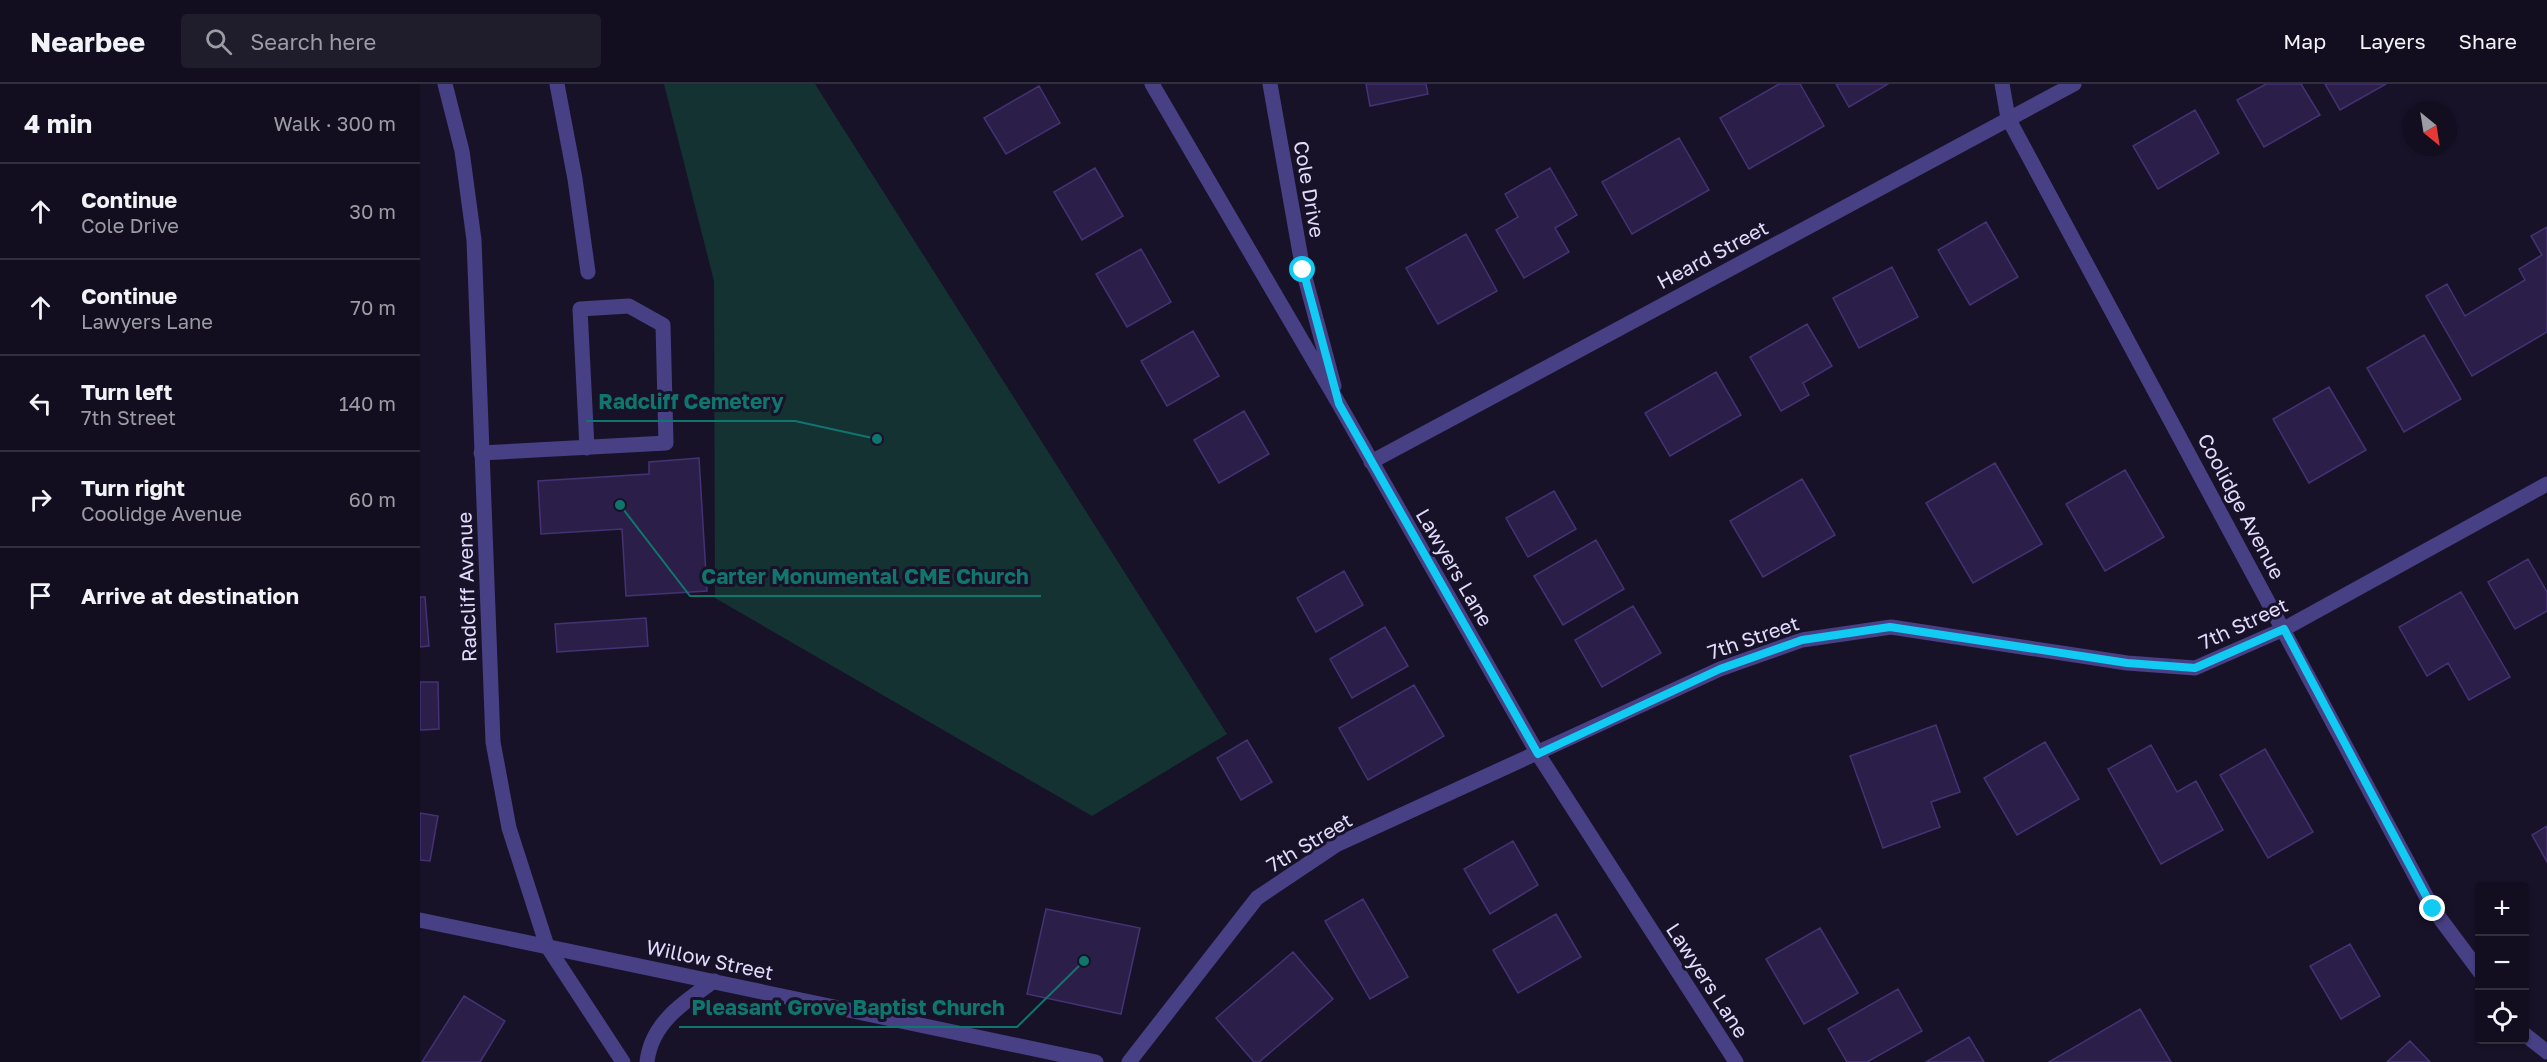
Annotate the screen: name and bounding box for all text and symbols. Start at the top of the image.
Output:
search box [181,14,601,68]
text: Nearbee [30,25,145,58]
icon: search [202,25,235,58]
text: Search here [250,28,376,55]
text: Map [2283,28,2326,54]
text: Layers [2359,28,2426,54]
text: Share [2459,28,2517,54]
north arrow [2403,102,2457,156]
text: 4 min [24,108,92,139]
text: Walk · 300 m [273,111,396,135]
street label: Cole Drive [1290,139,1330,239]
text: Continue [81,186,177,213]
icon: ahead [24,195,57,228]
text: 30 m [349,199,396,223]
text: Cole Drive [81,213,179,237]
street label: Heard Street [1652,215,1772,293]
route start [1289,256,1315,282]
text: Continue [81,282,177,309]
icon: ahead [24,291,57,324]
text: 70 m [350,295,396,319]
text: Lawyers Lane [81,309,213,333]
text: Turn left [81,378,172,405]
callout: Radcliff Cemetery [586,382,795,421]
icon: left [24,387,57,420]
text: Radcliff Cemetery [598,388,784,414]
text: 140 m [339,391,396,415]
text: 7th Street [81,405,176,429]
street label: Coolidge Avenue [2194,429,2290,583]
text: Turn right [81,474,185,501]
icon: right [24,483,57,516]
text: 60 m [349,487,396,511]
text: Coolidge Avenue [81,501,242,525]
street label: Lawyers Lane [1412,504,1498,630]
street label: Radcliff Avenue [451,512,481,662]
callout: Carter Monumental CME Church [690,557,1041,596]
text: Carter Monumental CME Church [701,563,1029,589]
icon: arrive [24,579,57,612]
text: Arrive at destination [81,582,299,609]
street label: 7th Street [2195,592,2291,654]
street label: 7th Street [1704,610,1802,664]
street label: 7th Street [1262,807,1356,877]
map controls [2475,882,2529,1044]
button: + [2475,882,2529,936]
route end [2419,895,2445,921]
street label: Lawyers Lane [1662,918,1754,1042]
street label: Willow Street [644,934,776,984]
button: − [2475,936,2529,990]
callout: Pleasant Grove Baptist Church [679,988,1017,1027]
button: locate [2475,990,2529,1044]
text: Pleasant Grove Baptist Church [691,994,1005,1020]

